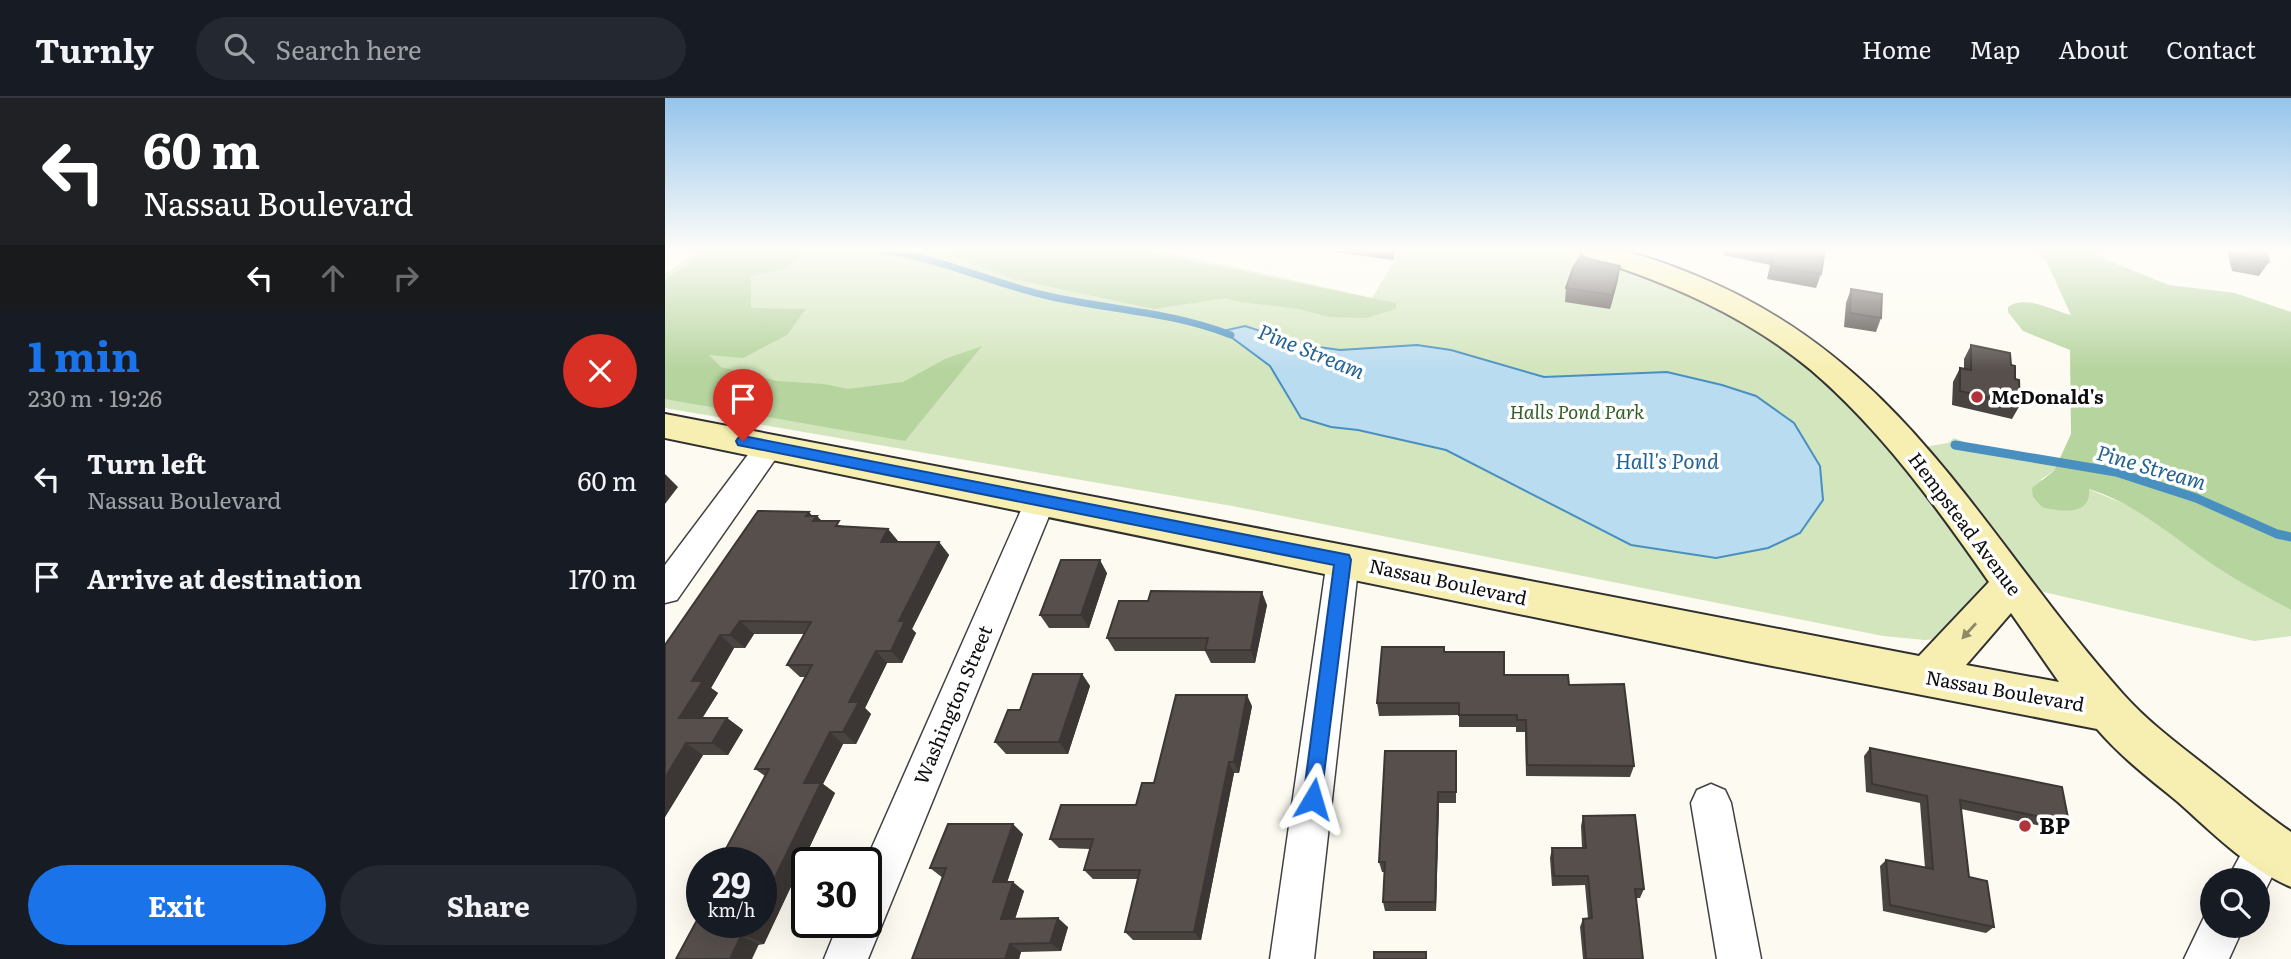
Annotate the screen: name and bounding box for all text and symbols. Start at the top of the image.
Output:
search box [196,17,686,80]
text: Turnly [35,24,154,73]
icon: search [220,29,258,67]
text: Search here [276,29,421,68]
text: Home [1862,31,1931,66]
text: Map [1969,31,2020,66]
text: About [2058,31,2128,66]
text: Contact [2166,31,2256,66]
text: 60 m [143,111,260,184]
icon: left [28,126,119,217]
text: Nassau Boulevard [143,178,413,226]
icon: left [241,259,279,297]
icon: ahead [314,259,352,297]
icon: right [387,259,425,297]
water label: Pine Stream [1254,314,1371,385]
text: 1 min [28,323,140,385]
button: close [563,334,637,408]
pin [713,369,773,441]
text: 230 m · 19:26 [28,380,162,414]
icon: arrive [724,380,762,418]
place label: McDonald's [1991,382,2103,410]
marker: McDonald's [1969,389,1985,405]
park label: Halls Pond Park [1509,397,1645,425]
water label: Pine Stream [2093,435,2211,496]
text: Turn left [87,443,206,482]
water label: Hall's Pond [1615,444,1719,475]
street label: Hempstead Avenue [1902,446,2029,601]
icon: left [28,460,66,498]
text: 60 m [578,460,637,499]
text: Nassau Boulevard [87,482,281,516]
street label: Nassau Boulevard [1367,551,1530,611]
icon: arrive [28,558,66,596]
text: Arrive at destination [87,558,362,597]
text: 170 m [569,558,637,597]
street label: Washington Street [906,620,998,789]
one-way arrow [1962,622,1978,639]
street label: Nassau Boulevard [1924,662,2087,718]
position arrow [1276,762,1350,836]
place label: BP [2039,807,2070,841]
marker: BP [2017,818,2033,834]
speed limit sign: 30 [791,847,882,938]
text: 29 [712,857,751,909]
button: Exit [28,865,326,945]
button: Share [340,865,637,945]
map controls [2200,868,2270,938]
button: search [2200,868,2270,938]
text: km/h [708,896,755,923]

